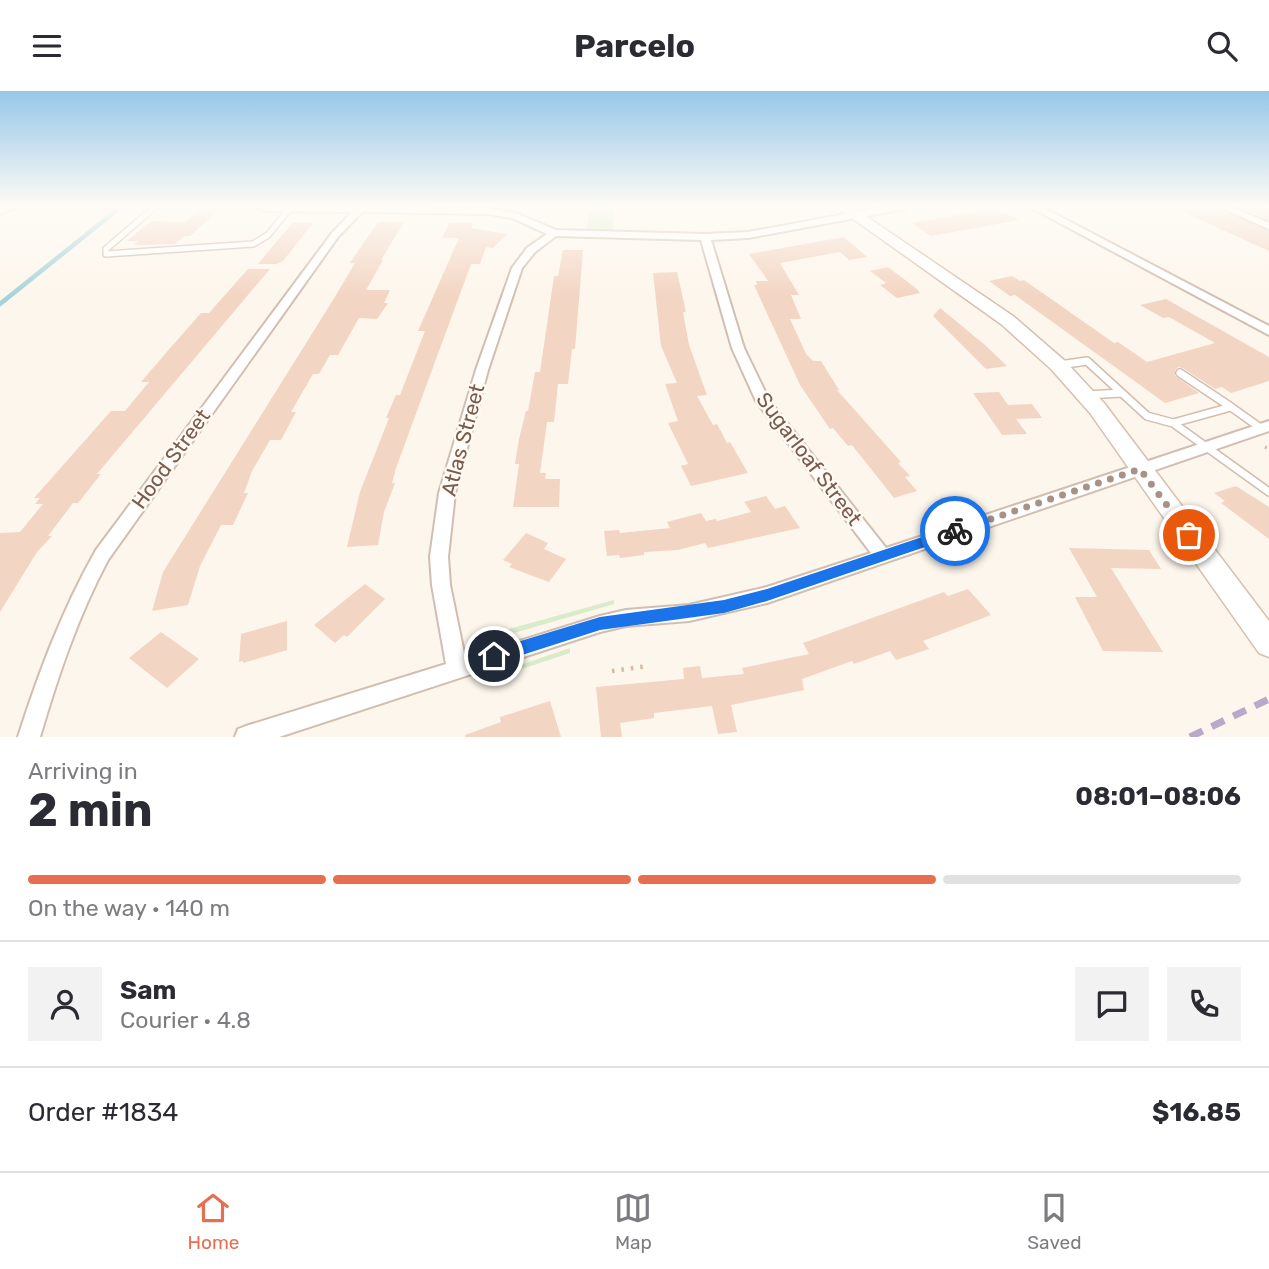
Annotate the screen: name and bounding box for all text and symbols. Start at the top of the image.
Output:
icon: menu [28,27,66,65]
text: Parcelo [574,27,695,65]
icon: search [1203,27,1241,65]
street label: Atlas Street [436,381,489,499]
street label: Sugarloaf Street [751,387,868,530]
street label: Hood Street [126,404,215,514]
courier [920,496,990,566]
pin [1159,505,1219,565]
icon: bike [936,512,974,550]
icon: bag [1170,516,1208,554]
pin [464,626,524,686]
icon: home [475,637,513,675]
text: Arriving in [28,757,138,785]
text: 08:01–08:06 [1075,781,1241,812]
text: 2 min [28,783,153,838]
text: On the way · 140 m [28,894,230,922]
button: person [28,967,102,1041]
button: chat [1075,967,1149,1041]
button: phone [1167,967,1241,1041]
text: Sam [120,975,176,1006]
text: Courier · 4.8 [120,1006,251,1034]
text: Order #1834 [28,1097,178,1128]
text: $16.85 [1152,1097,1241,1128]
tab: Home [187,1189,239,1254]
tab: Map [614,1189,652,1254]
tab: Saved [1027,1189,1082,1254]

